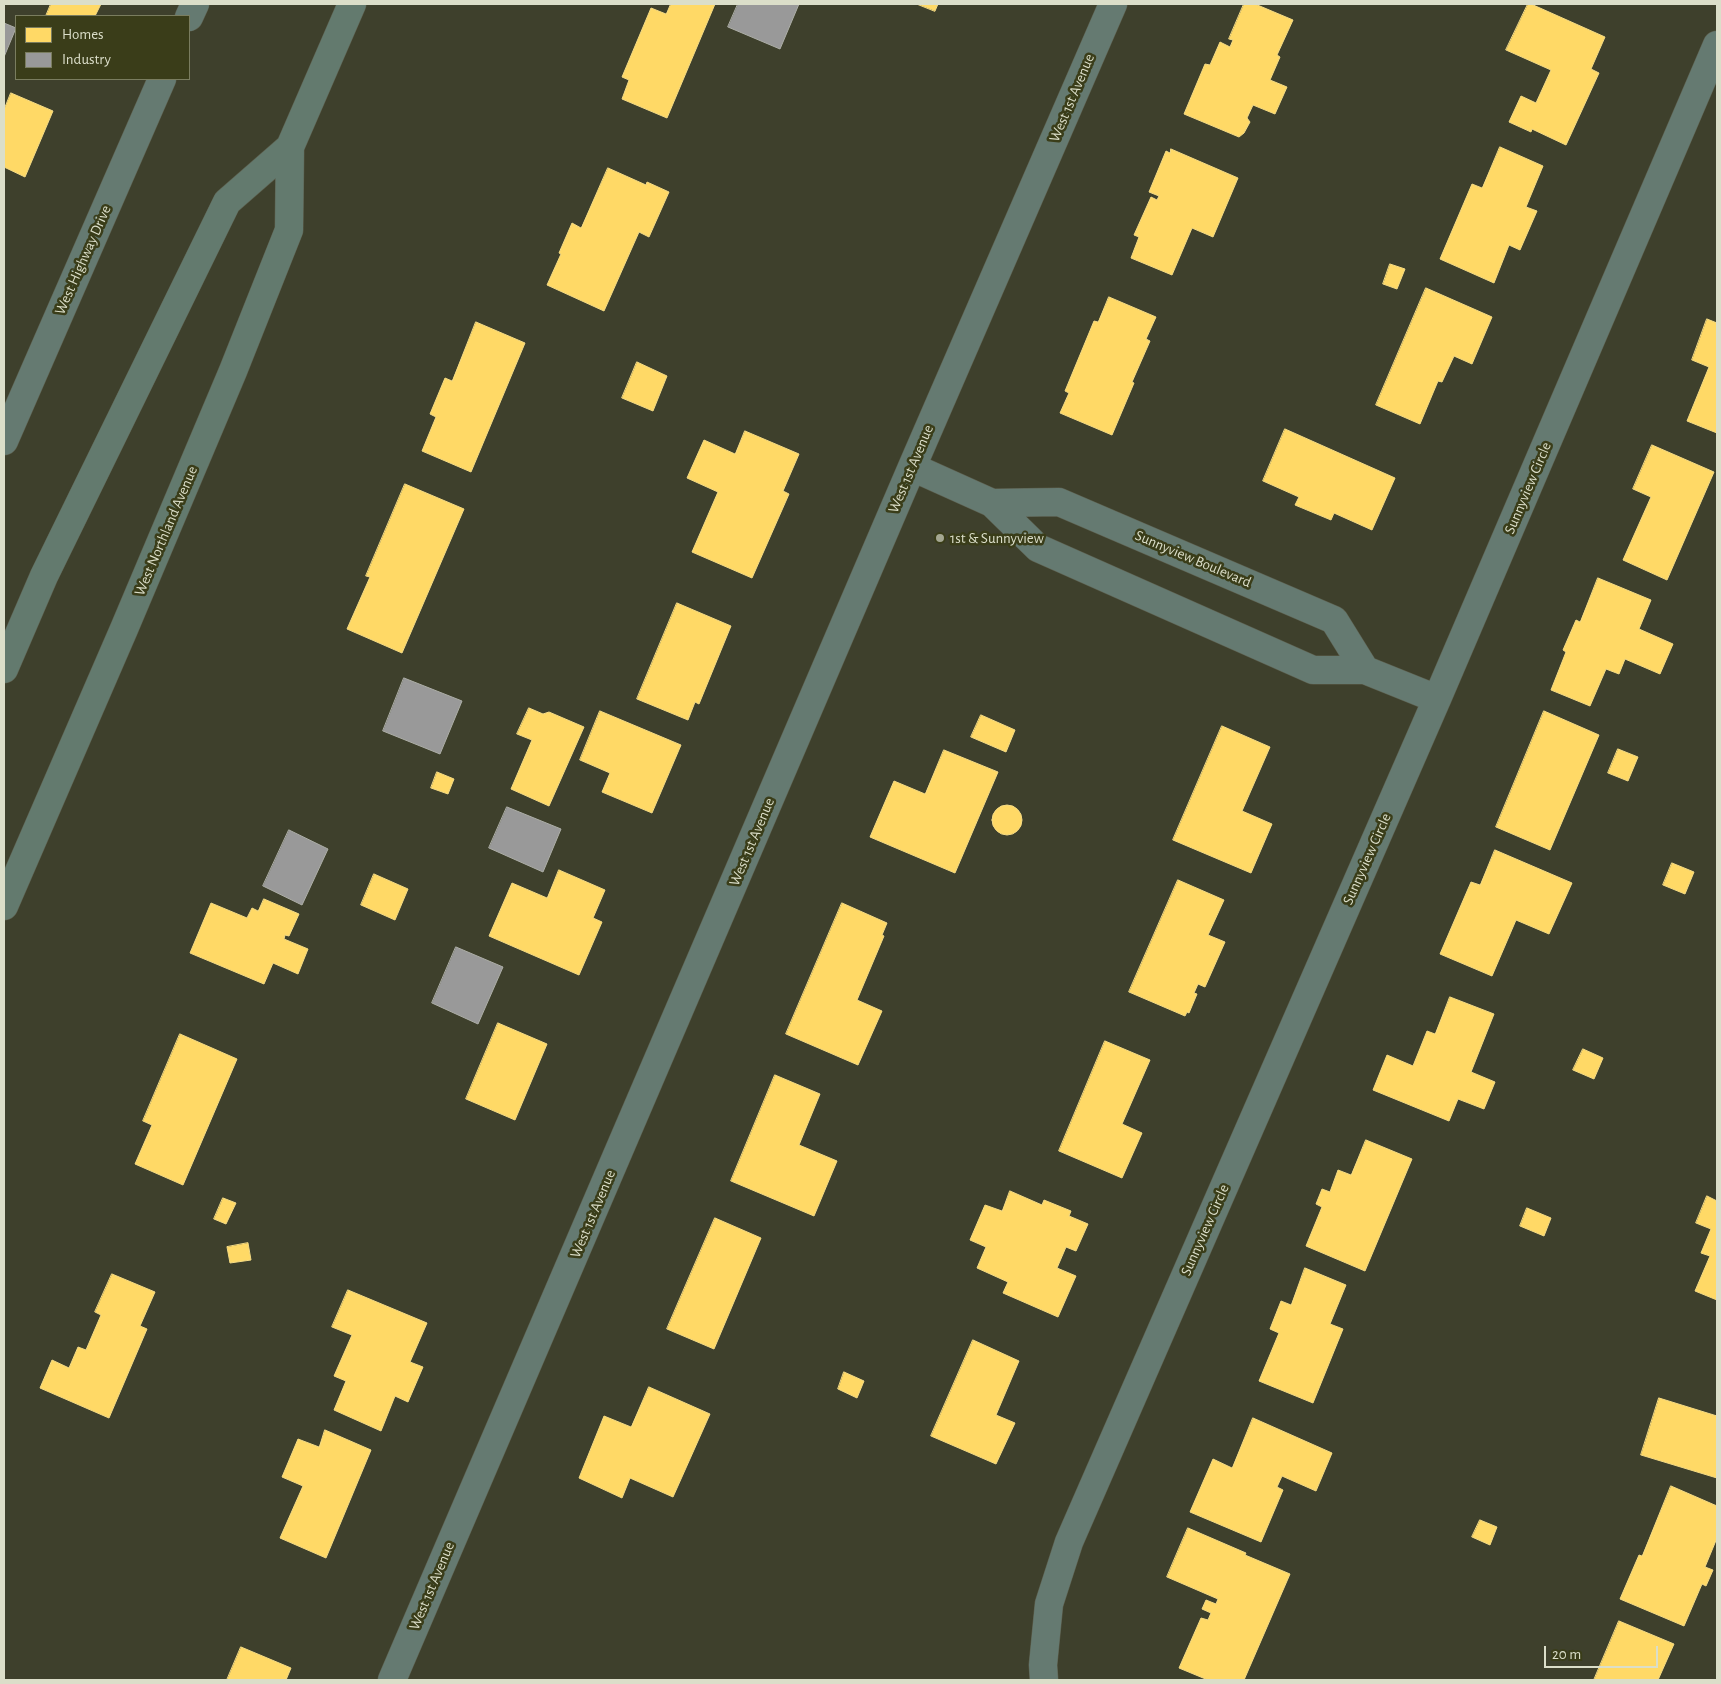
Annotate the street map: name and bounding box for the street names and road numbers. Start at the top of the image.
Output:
street label: West 1st Avenue [1045,51,1099,145]
street label: West Highway Drive [51,203,115,317]
street label: West 1st Avenue [884,422,938,516]
street label: Sunnyview Circle [1501,439,1555,537]
street label: West Northland Avenue [131,463,201,599]
street label: Sunnyview Boulevard [1132,526,1254,592]
street label: West 1st Avenue [725,795,779,889]
street label: Sunnyview Circle [1339,811,1395,907]
street label: West 1st Avenue [566,1167,620,1261]
street label: Sunnyview Circle [1177,1182,1233,1278]
street label: West 1st Avenue [405,1539,459,1633]

